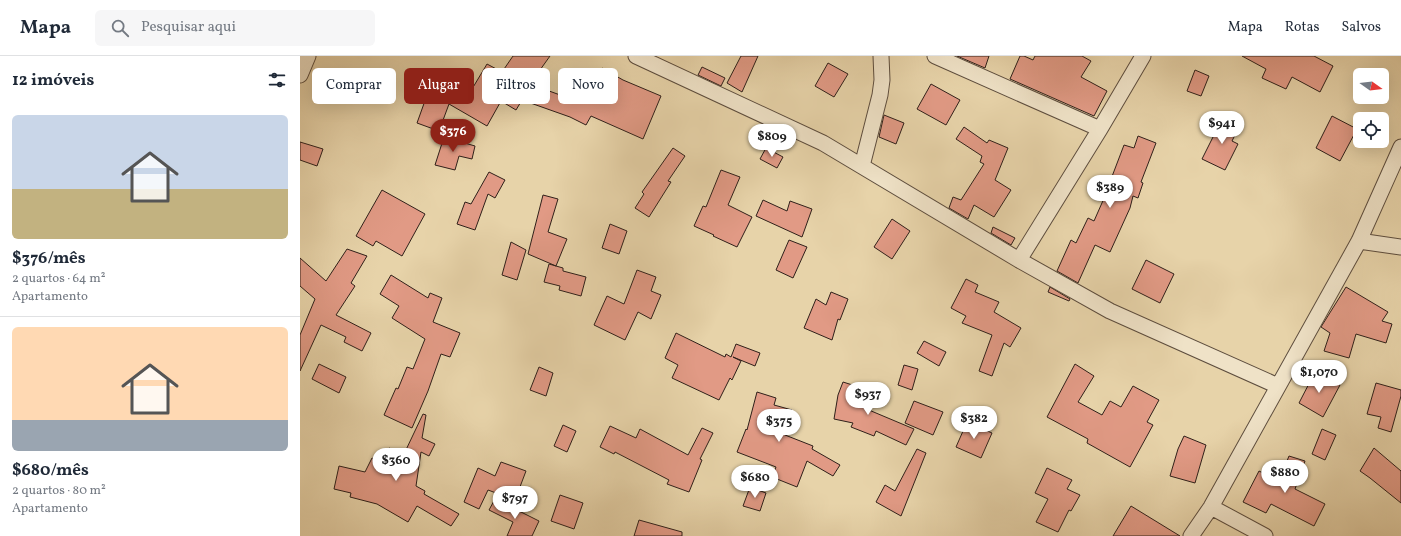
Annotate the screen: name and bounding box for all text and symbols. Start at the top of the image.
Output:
search box [95,10,375,46]
text: Mapa [20,15,71,41]
icon: search [109,17,131,39]
text: Pesquisar aqui [141,17,236,38]
text: Mapa [1228,18,1263,37]
text: Rotas [1285,18,1319,37]
text: Salvos [1341,18,1381,37]
chip: Comprar [312,68,396,104]
chip: Alugar [404,68,474,104]
chip: Filtros [482,68,550,104]
chip: Novo [558,68,618,104]
north arrow [1353,68,1389,104]
map controls [1353,68,1389,148]
text: 12 imóveis [12,69,94,92]
icon: filters [266,69,288,91]
pin: $941 [1198,111,1246,145]
button: locate [1353,112,1389,148]
text: $941 [1208,115,1236,133]
pin: $376 [429,119,477,153]
text: $376 [439,123,467,141]
pin: $809 [748,124,796,158]
text: $809 [757,128,787,146]
icon: home [114,141,186,213]
pin: $389 [1086,175,1134,209]
text: $389 [1096,179,1124,197]
text: $376/mês [12,247,86,270]
text: 2 quartos · 64 m² [12,270,105,288]
text: Apartamento [12,288,88,306]
icon: home [114,353,186,425]
pin: $1,070 [1286,360,1352,394]
text: $1,070 [1300,364,1338,382]
pin: $937 [844,382,892,416]
text: $937 [854,386,882,404]
pin: $382 [950,406,998,440]
pin: $375 [755,409,803,443]
text: $382 [960,410,988,428]
text: $375 [766,413,792,431]
pin: $360 [372,448,420,482]
text: $360 [381,452,411,470]
text: $680/mês [12,459,89,482]
pin: $880 [1261,460,1309,494]
text: $880 [1270,464,1300,482]
pin: $680 [731,465,779,499]
text: $680 [740,469,770,487]
text: 2 quartos · 80 m² [12,482,106,500]
pin: $797 [491,486,539,520]
text: $797 [502,490,528,508]
text: Apartamento [12,500,88,518]

